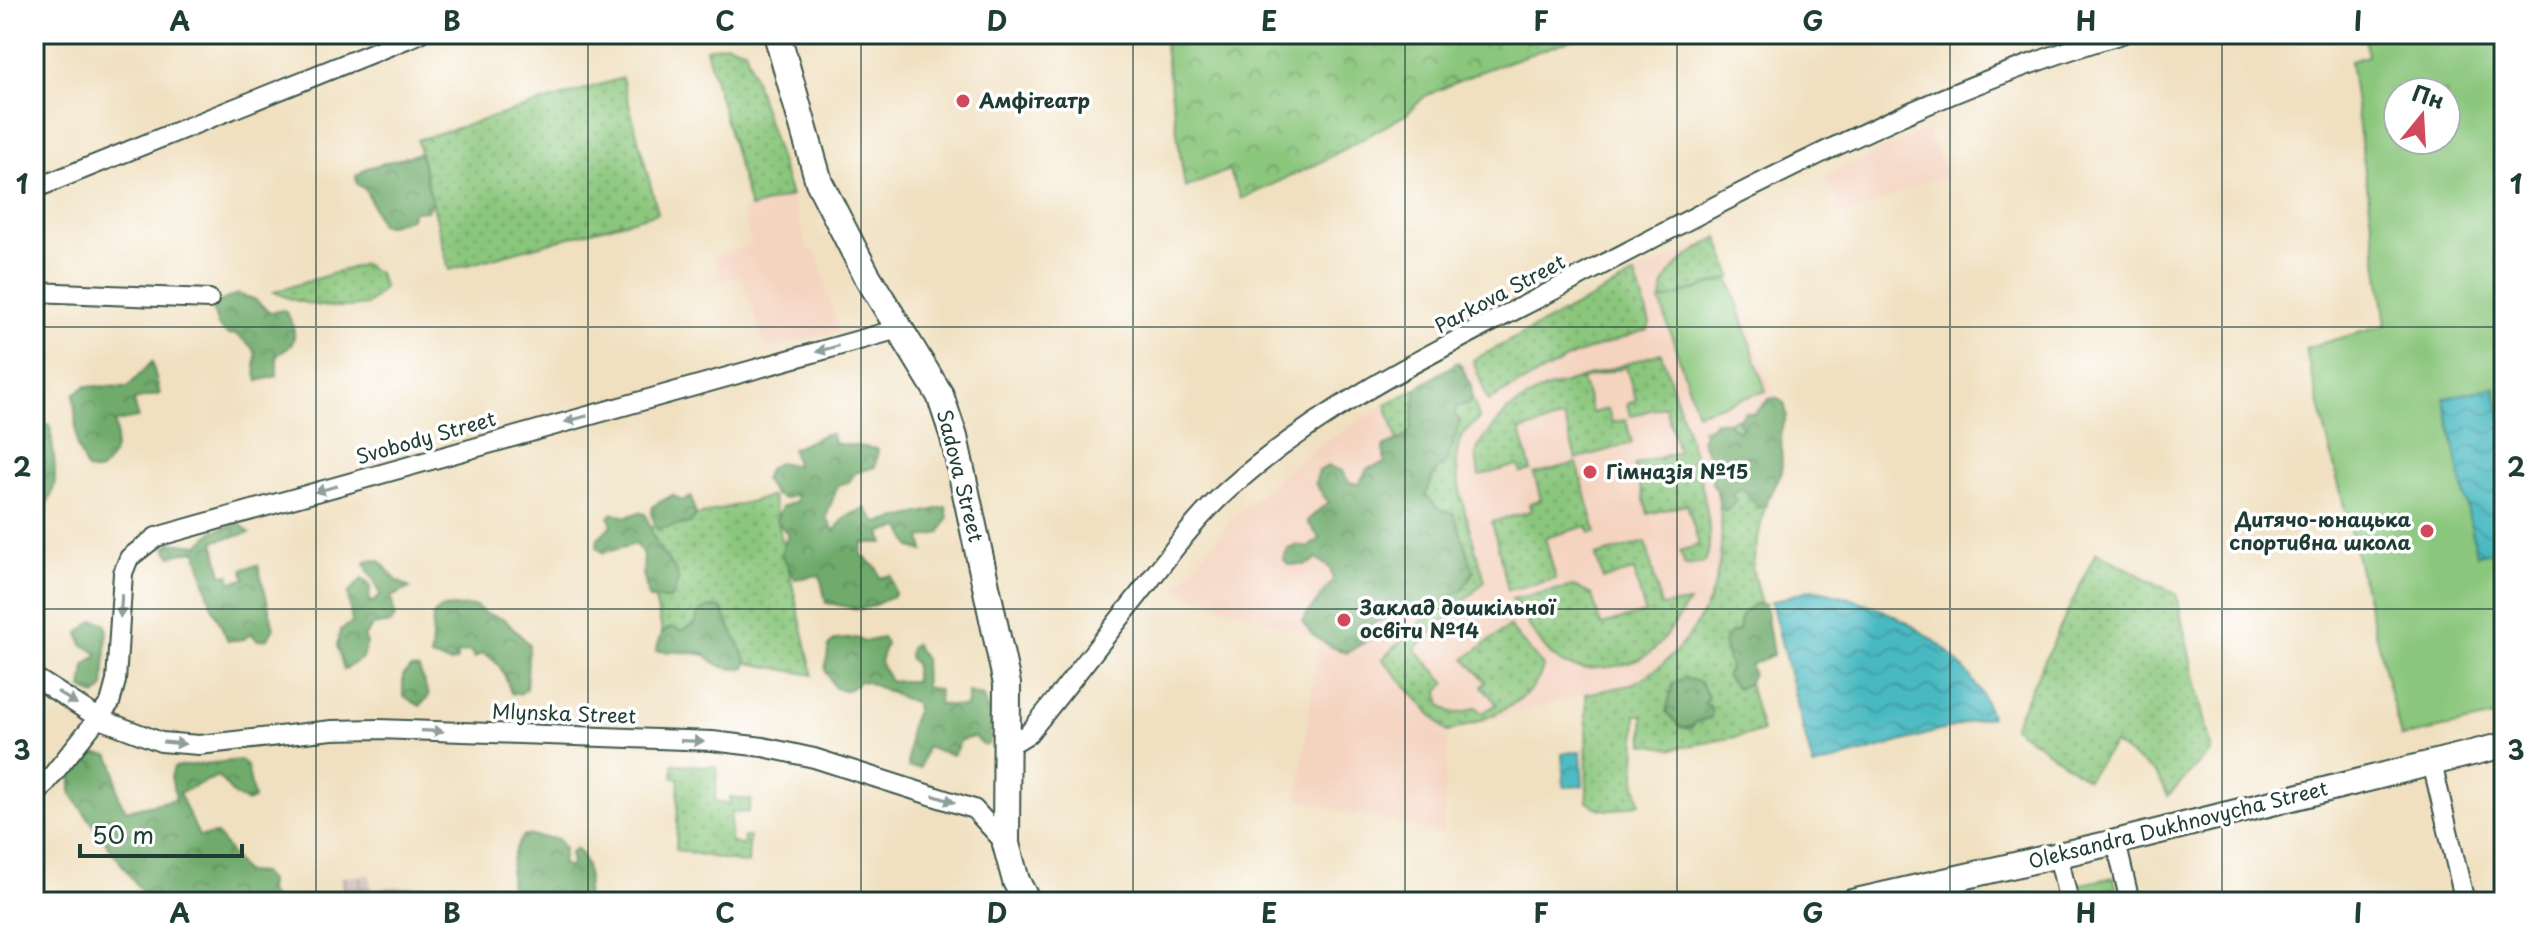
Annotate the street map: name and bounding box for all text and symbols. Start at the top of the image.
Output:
text: A [170,1,190,40]
text: B [443,1,461,40]
text: C [715,1,735,40]
text: D [987,1,1007,40]
text: E [1261,1,1277,40]
text: F [1533,1,1549,40]
text: G [1802,1,1824,40]
text: H [2076,1,2096,40]
text: I [2354,1,2362,40]
text: Пн [2408,75,2449,116]
north arrow [2382,76,2462,156]
place label: Амфітеатр [978,85,1090,115]
marker: Амфітеатр [954,92,972,110]
text: 1 [16,164,28,203]
text: 1 [2510,164,2522,203]
street label: Parkova Street [1429,246,1570,340]
one-way arrow [814,343,838,356]
street label: Svobody Street [352,403,499,471]
street label: Sadova Street [930,407,992,545]
one-way arrow [564,413,588,426]
text: 2 [13,447,31,486]
text: 2 [2507,447,2525,486]
place label: Гімназія №15 [1606,456,1748,486]
marker: Гімназія №15 [1581,463,1599,481]
one-way arrow [313,483,337,496]
place label: Дитячо-юнацька спортивна школа [2229,504,2411,557]
marker: Дитячо-юнацька спортивна школа [2418,522,2436,540]
place label: Заклад дошкільної освіти №14 [1359,592,1557,645]
one-way arrow [114,594,127,619]
marker: Заклад дошкільної освіти №14 [1335,611,1353,629]
one-way arrow [56,691,78,705]
street label: Mlynska Street [491,695,637,731]
one-way arrow [420,724,445,737]
text: 3 [13,730,31,769]
text: 3 [2507,730,2525,769]
one-way arrow [680,734,705,747]
one-way arrow [161,737,186,750]
street label: Oleksandra Dukhnovycha Street [2025,772,2330,876]
one-way arrow [933,794,957,806]
scale bar [80,808,242,858]
text: 50 m [92,816,154,852]
text: A [170,893,190,932]
text: B [443,893,461,932]
text: C [715,893,735,932]
text: D [987,893,1007,932]
text: E [1261,893,1277,932]
text: F [1533,893,1549,932]
text: G [1802,893,1824,932]
text: H [2076,893,2096,932]
text: I [2354,893,2362,932]

